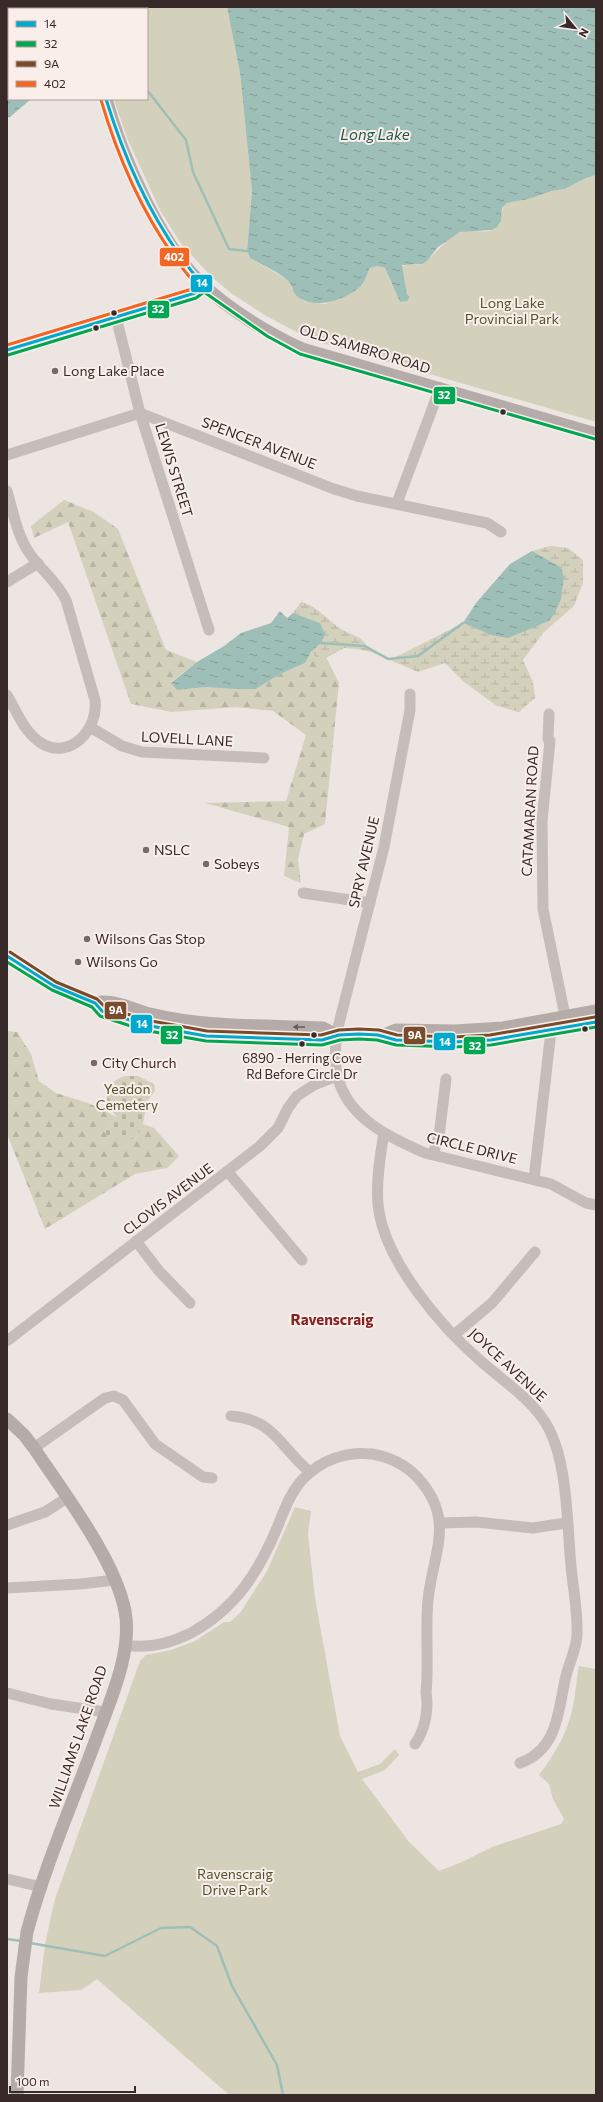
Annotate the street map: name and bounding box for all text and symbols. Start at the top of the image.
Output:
legend [8,8,148,100]
north arrow [555,8,595,48]
text: 14 [44,16,56,30]
text: N [576,26,592,40]
text: 32 [44,36,58,50]
text: 9A [44,56,59,70]
text: 402 [44,76,66,90]
water label: Long Lake [340,125,410,143]
line badge: 402 [159,247,190,267]
text: 402 [164,250,184,263]
line badge: 14 [190,274,213,293]
text: 14 [196,276,208,289]
park label: Long Lake Provincial Park [465,294,560,327]
line badge: 32 [147,300,170,319]
text: 32 [152,302,164,315]
unlabelled marker [109,308,119,318]
street label: OLD SAMBRO ROAD [298,320,433,377]
unlabelled marker [91,323,101,333]
place label: Long Lake Place [63,362,164,379]
marker: Long Lake Place [50,366,60,376]
line badge: 32 [433,386,456,405]
text: 32 [438,388,450,401]
unlabelled marker [498,407,508,417]
street label: SPENCER AVENUE [199,413,319,472]
street label: LEWIS STREET [152,421,197,519]
street label: LOVELL LANE [141,728,233,749]
street label: CATAMARAN ROAD [518,745,541,877]
street label: SPRY AVENUE [345,814,382,909]
place label: NSLC [154,841,190,858]
marker: NSLC [141,845,151,855]
place label: Sobeys [214,855,260,872]
marker: Sobeys [201,859,211,869]
place label: Wilsons Gas Stop [95,930,205,947]
marker: Wilsons Gas Stop [82,934,92,944]
place label: Wilsons Go [86,953,158,970]
marker: Wilsons Go [73,957,83,967]
line badge: 9A [104,1001,127,1020]
text: 9A [109,1003,123,1016]
line badge: 14 [130,1014,153,1034]
text: 14 [136,1017,148,1030]
one-way arrow [292,1024,305,1030]
unlabelled marker [580,1024,590,1034]
line badge: 32 [160,1025,183,1045]
line badge: 9A [403,1026,426,1045]
text: 32 [166,1028,178,1041]
text: 9A [408,1028,422,1041]
unlabelled marker [309,1030,319,1040]
line badge: 14 [433,1032,456,1051]
text: 14 [439,1035,451,1048]
line badge: 32 [463,1036,486,1055]
marker: 6890 - Herring Cove Rd Before Circle Dr [297,1039,307,1049]
text: 32 [469,1039,481,1052]
place label: 6890 - Herring Cove Rd Before Circle Dr [242,1050,362,1082]
place label: City Church [102,1054,177,1071]
marker: City Church [89,1058,99,1068]
park label: Yeadon Cemetery [96,1080,158,1113]
street label: CIRCLE DRIVE [425,1128,519,1167]
street label: CLOVIS AVENUE [119,1159,216,1238]
district label: Ravenscraig [290,1310,374,1328]
street label: JOYCE AVENUE [466,1324,551,1405]
street label: WILLIAMS LAKE ROAD [45,1663,110,1811]
park label: Ravenscraig Drive Park [197,1865,273,1898]
scale bar [10,2068,135,2094]
text: 100 m [16,2074,50,2088]

